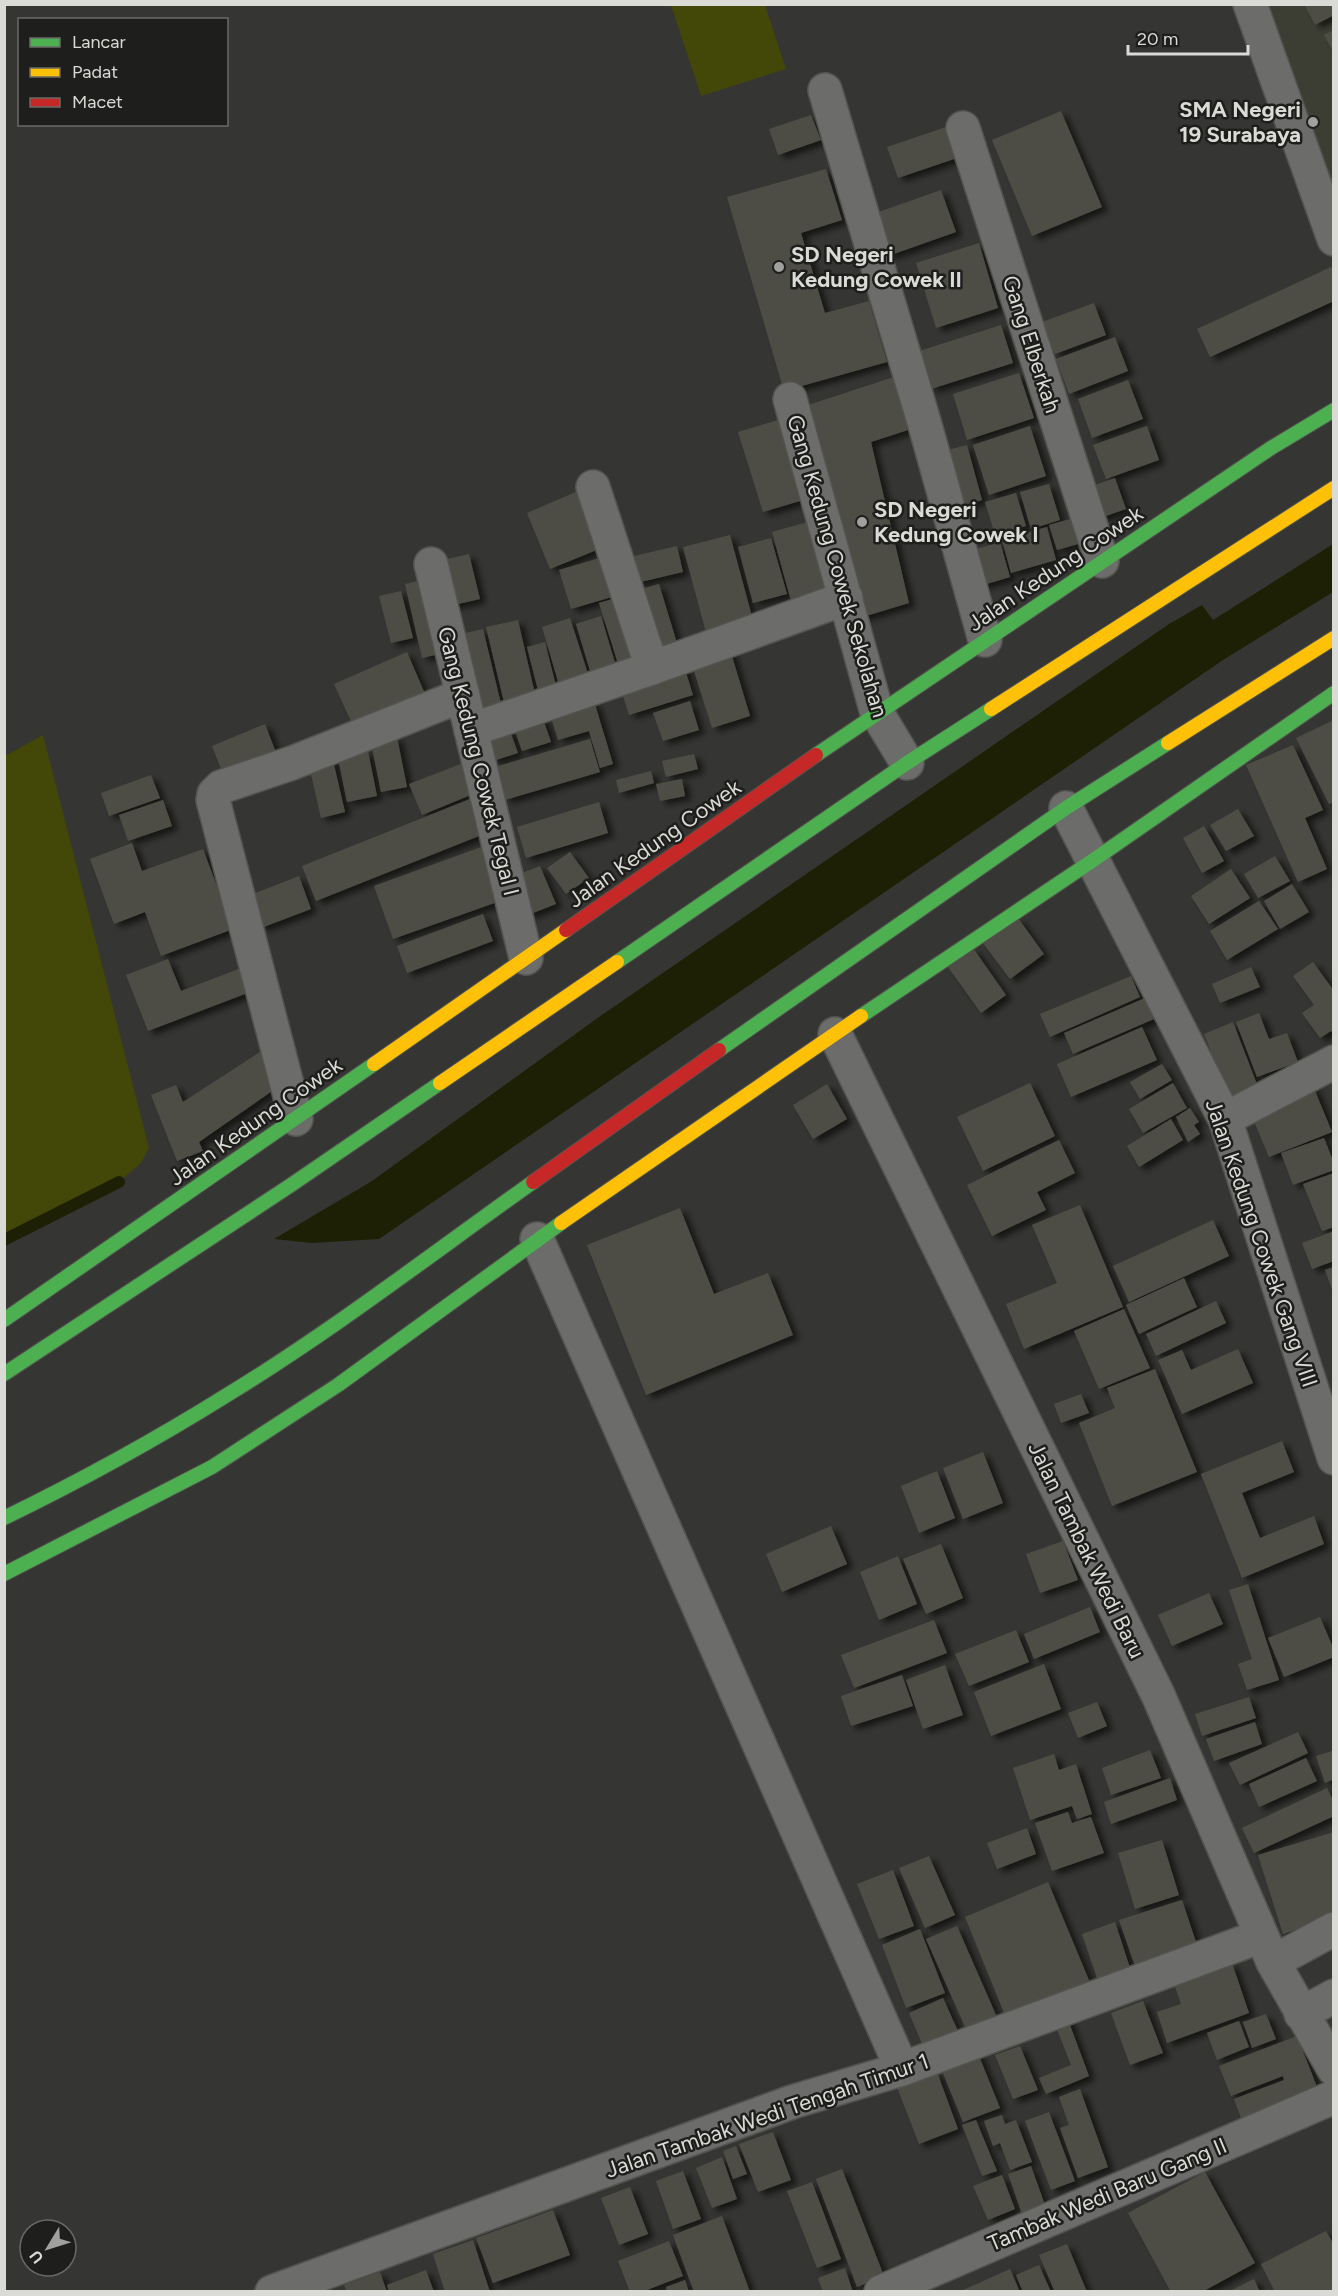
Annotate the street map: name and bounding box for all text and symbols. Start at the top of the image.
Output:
legend [18,18,228,126]
scale bar [1128,18,1248,56]
text: 20 m [1137,28,1178,50]
text: Lancar [72,31,126,53]
text: Padat [72,61,118,83]
text: Macet [72,91,123,113]
place label: SMA Negeri 19 Surabaya [1179,96,1301,148]
marker: SMA Negeri 19 Surabaya [1306,115,1320,129]
place label: SD Negeri Kedung Cowek II [791,241,962,293]
marker: SD Negeri Kedung Cowek II [772,260,786,274]
street label: Gang Elberkah [997,272,1066,416]
street label: Gang Kedung Cowek Sekolahan [781,412,894,721]
place label: SD Negeri Kedung Cowek I [874,496,1039,548]
street label: Jalan Kedung Cowek [963,500,1148,637]
marker: SD Negeri Kedung Cowek I [855,515,869,529]
street label: Gang Kedung Cowek Tegal I [432,624,525,898]
street label: Jalan Kedung Cowek [562,773,746,913]
street label: Jalan Kedung Cowek [163,1051,347,1191]
street label: Jalan Kedung Cowek Gang VIII [1200,1096,1324,1391]
street label: Jalan Tambak Wedi Baru [1022,1438,1151,1663]
street label: Jalan Tambak Wedi Tengah Timur 1 [602,2047,932,2184]
street label: Tambak Wedi Baru Gang II [984,2132,1231,2257]
north arrow [18,2218,78,2278]
text: U [26,2247,48,2267]

